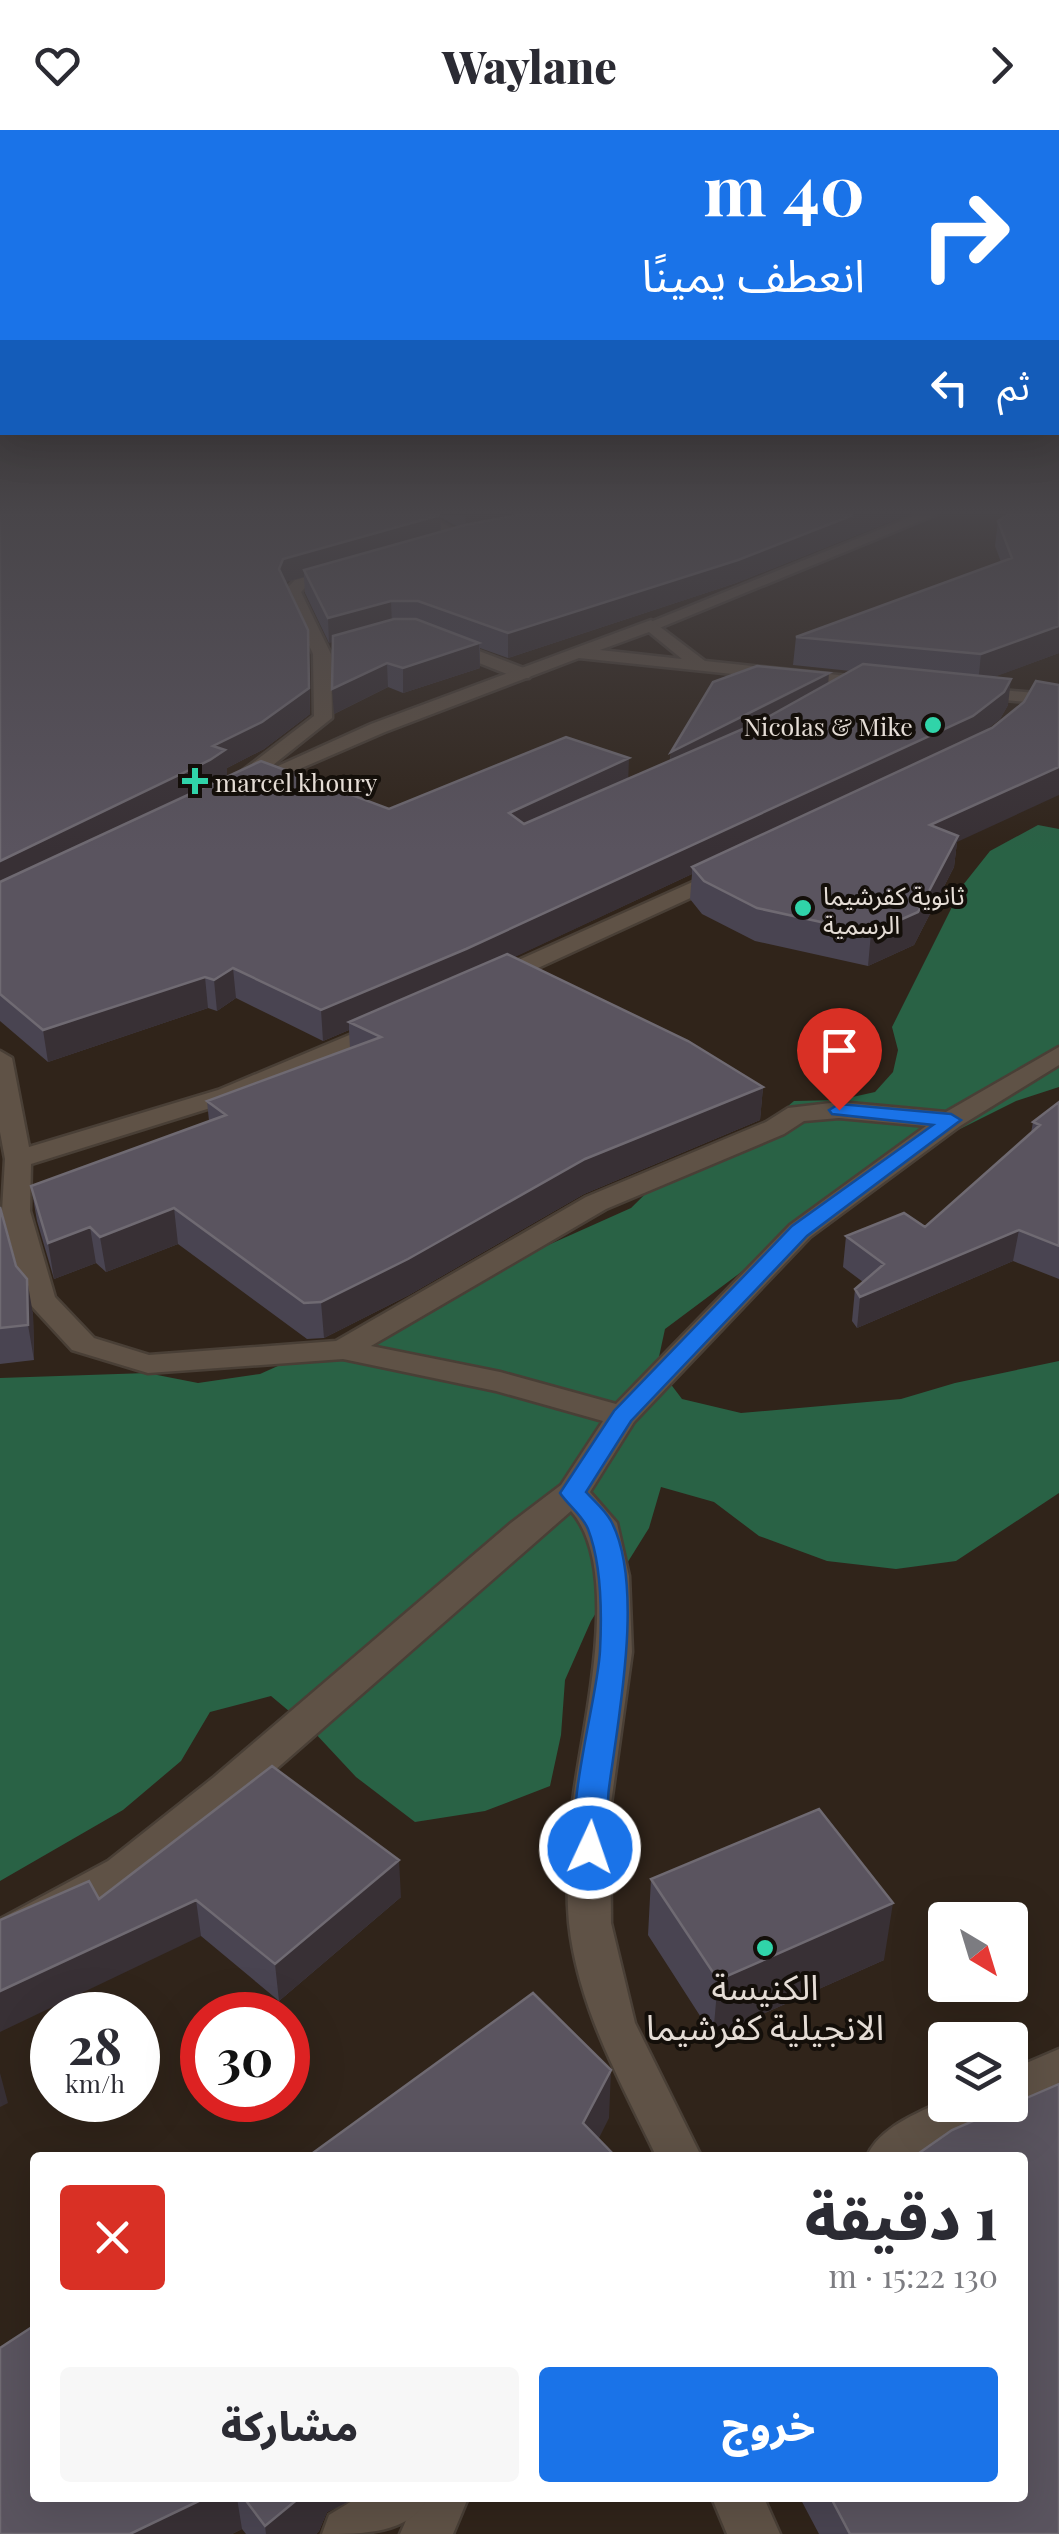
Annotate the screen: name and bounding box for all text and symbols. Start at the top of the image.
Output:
text: Waylane [442,35,617,95]
icon: heart [30,38,85,93]
icon: forward [974,38,1029,93]
text: 40 m [703,140,865,234]
icon: right [900,170,1030,300]
text: انعطف يمينًا [641,243,865,303]
text: ثم [997,359,1030,410]
icon: left [922,360,977,415]
place label: Nicolas & Mike [744,709,913,742]
marker: Nicolas & Mike [922,714,944,736]
place label: marcel khoury [215,765,378,798]
marker: marcel khoury [184,770,206,792]
place label: ثانوية كفرشيما الرسمية [823,878,965,940]
marker: ثانوية كفرشيما الرسمية [792,897,814,919]
pin [797,1008,882,1111]
icon: arrive [812,1023,867,1078]
position arrow [538,1796,642,1900]
north arrow [928,1902,1028,2002]
map controls [928,1902,1028,2122]
marker: الكنيسة الانجيلية كفرشيما [754,1937,776,1959]
place label: الكنيسة الانجيلية كفرشيما [646,1962,884,2049]
speed limit sign: 30 [180,1992,310,2122]
text: 28 [68,2011,122,2078]
button: layers [928,2022,1028,2122]
text: km/h [65,2066,125,2099]
text: 1 دقيقة [804,2175,998,2255]
button: close [60,2185,165,2290]
text: 130 m · 15:22 [828,2253,998,2296]
button: مشاركة [60,2367,519,2482]
button: خروج [539,2367,998,2482]

